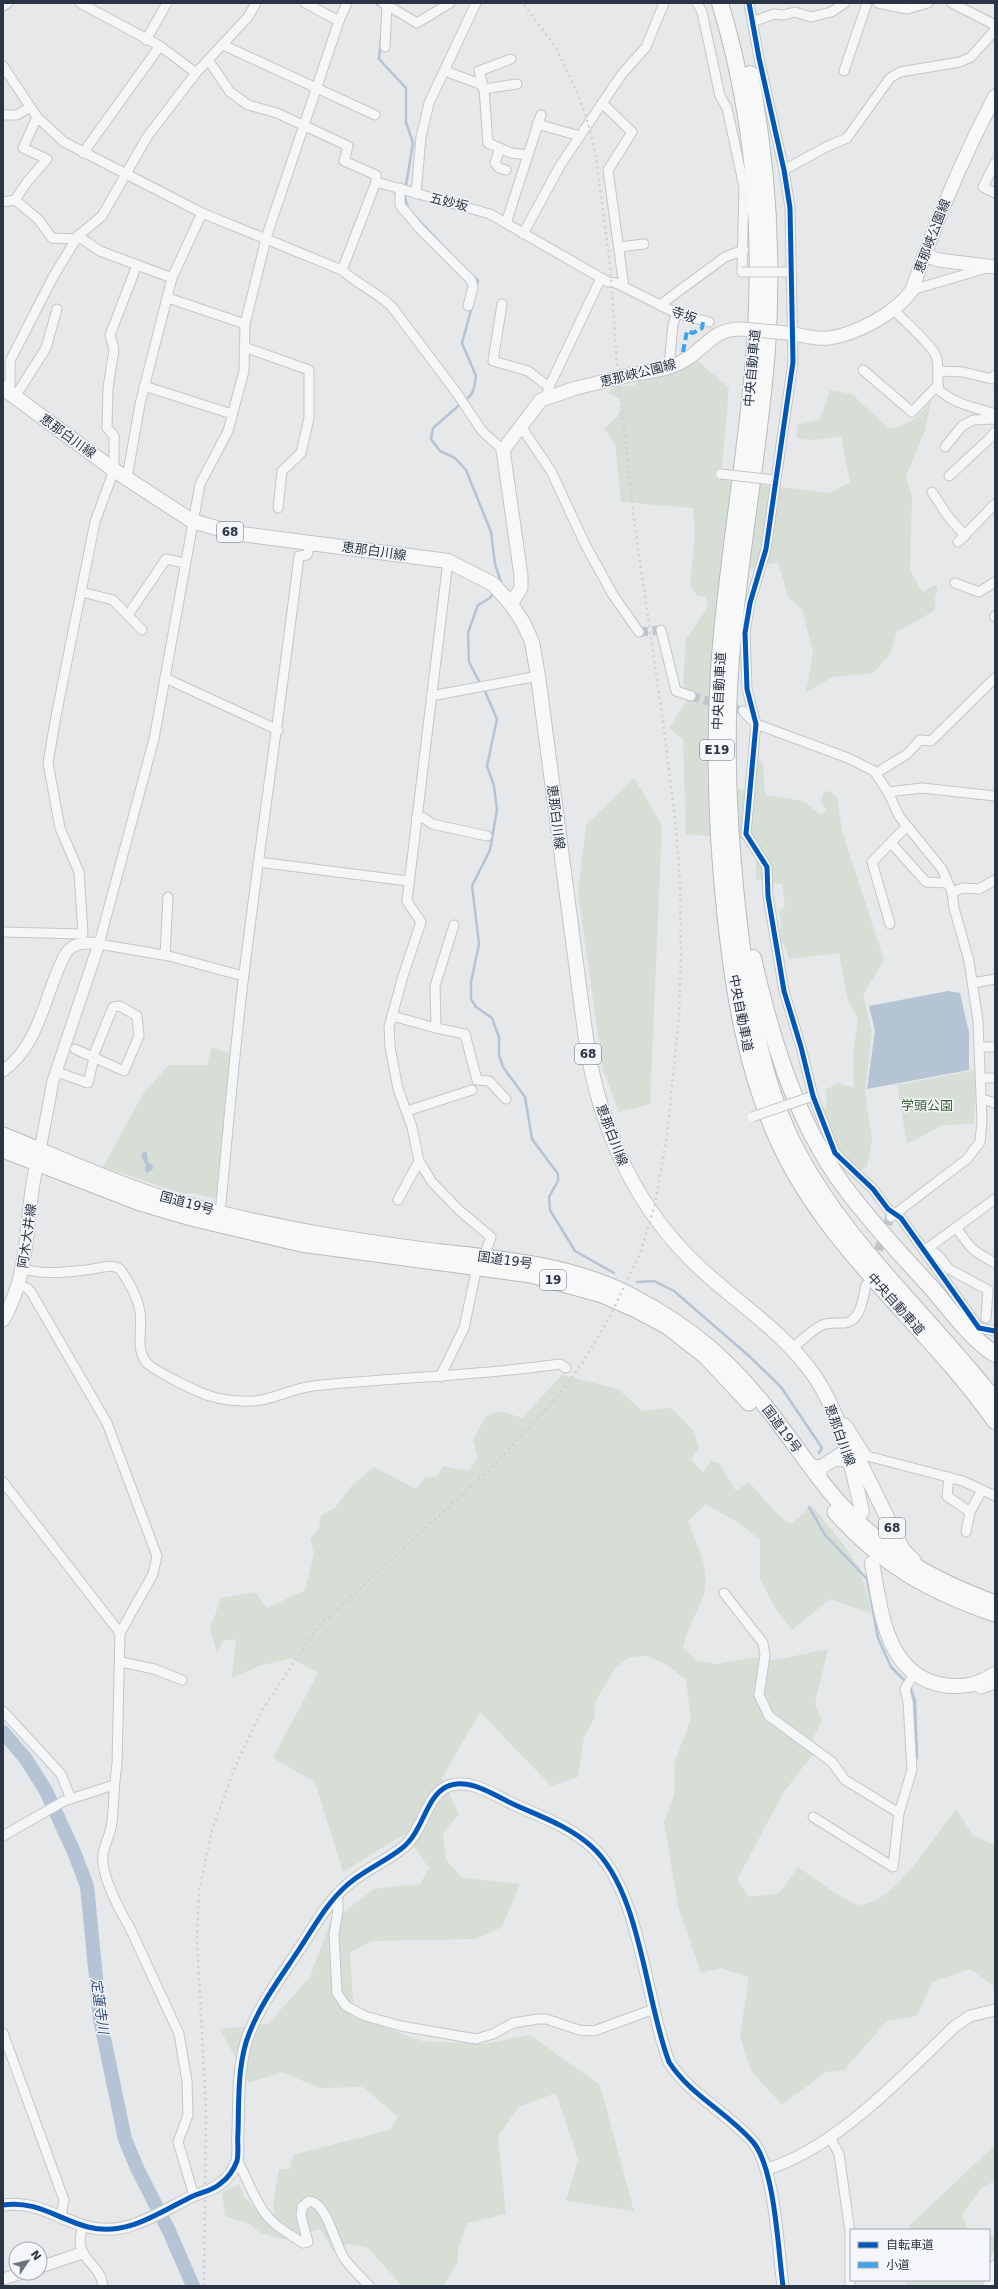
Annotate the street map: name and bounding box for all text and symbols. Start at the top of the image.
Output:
street label: 五妙坂 [428,190,470,214]
street label: 恵那峡公園線 [911,197,953,275]
street label: 寺坂 [669,304,699,326]
street label: 中央自動車道 [741,328,763,408]
street label: 恵那峡公園線 [598,356,678,390]
street label: 恵那白川線 [37,411,99,461]
road number: 68 [217,522,243,542]
street label: 恵那白川線 [341,539,407,563]
street label: 中央自動車道 [709,652,729,730]
road number: E19 [700,740,734,760]
street label: 恵那白川線 [545,784,567,850]
street label: 中央自動車道 [726,973,756,1053]
road number: 68 [575,1044,601,1064]
park label: 学頭公園 [901,1098,953,1113]
street label: 恵那白川線 [593,1102,631,1168]
street label: 国道19号 [158,1189,216,1217]
street label: 阿木大井線 [15,1203,39,1269]
street label: 国道19号 [476,1249,534,1271]
road number: 19 [540,1270,566,1290]
street label: 中央自動車道 [864,1270,928,1338]
street label: 国道19号 [759,1402,805,1456]
street label: 恵那白川線 [822,1402,858,1468]
road number: 68 [879,1518,905,1538]
water label: 定蓮寺川 [88,1977,112,2037]
legend [850,2229,990,2281]
text: 自転車道 [886,2238,934,2252]
north arrow [8,2241,48,2281]
text: N [28,2248,44,2263]
text: 小道 [886,2258,910,2272]

